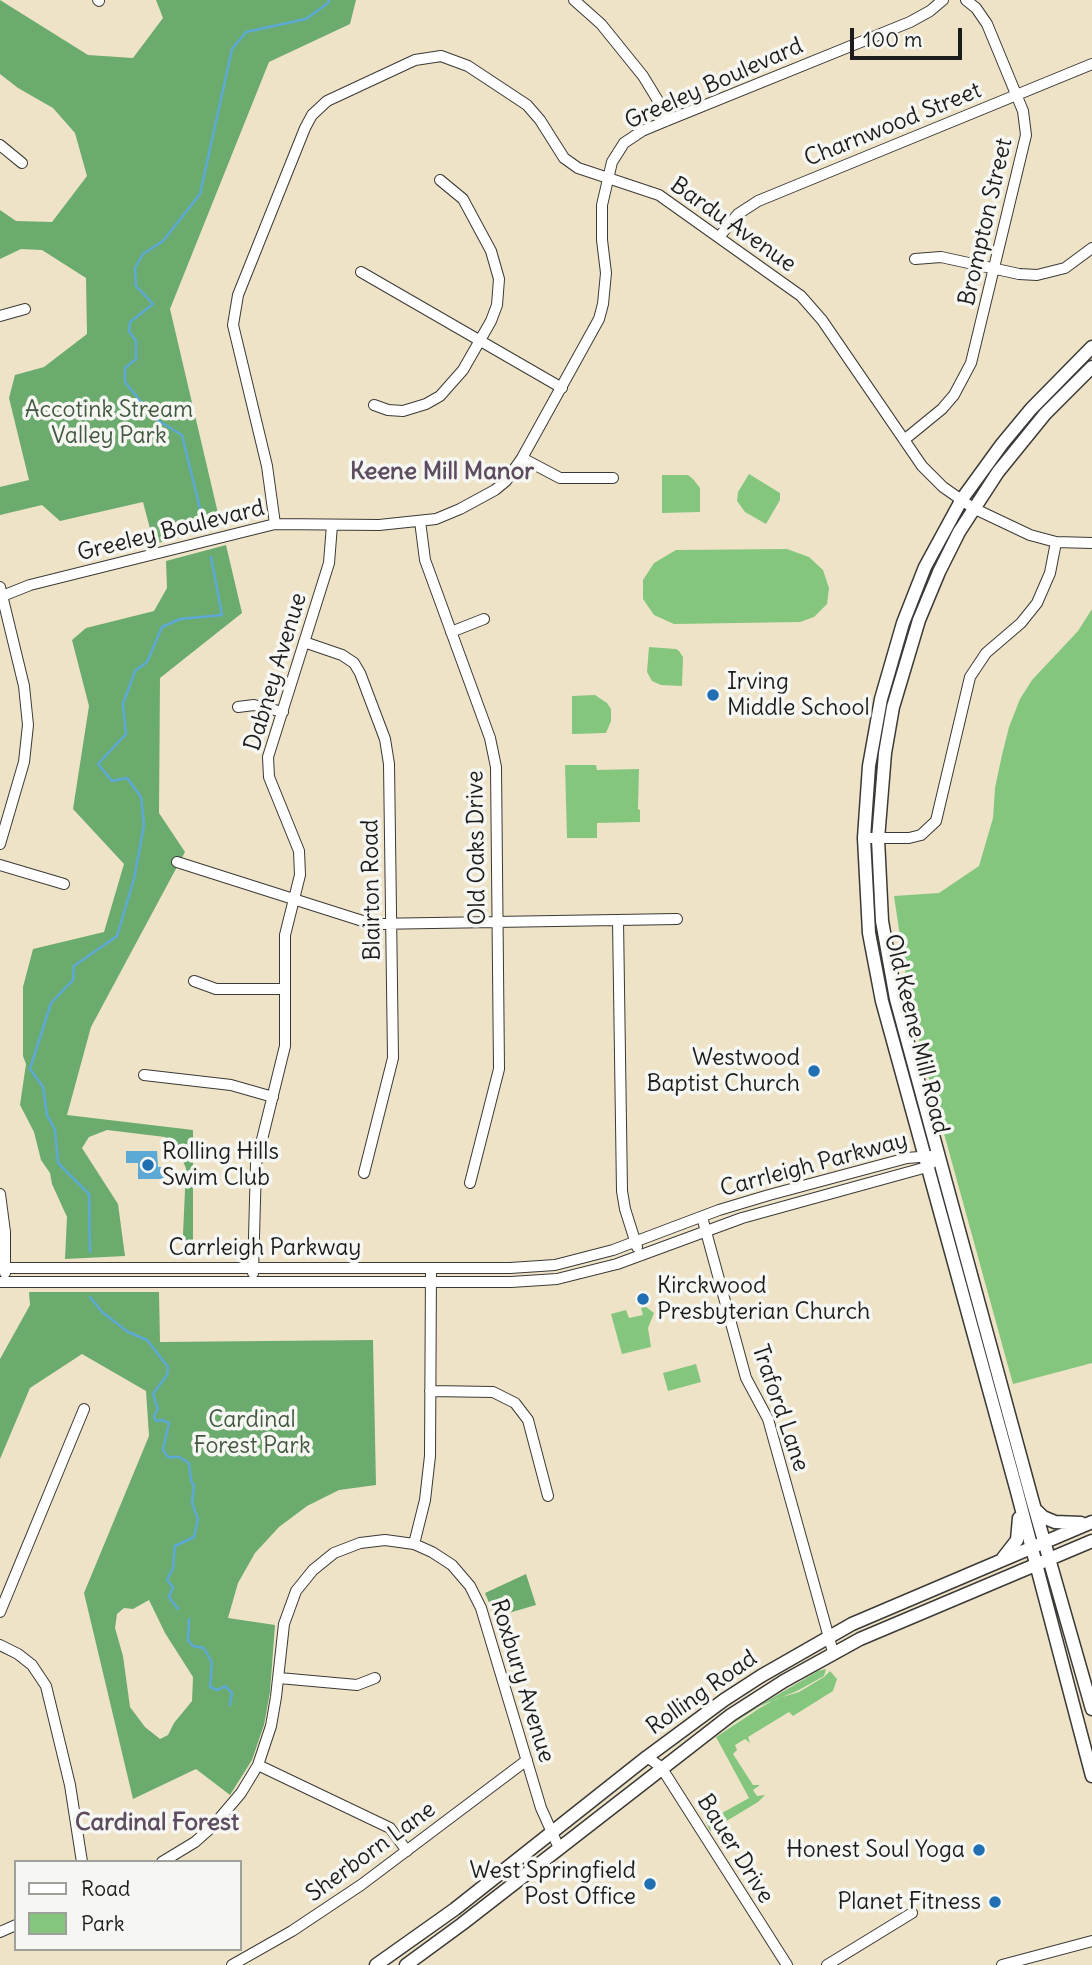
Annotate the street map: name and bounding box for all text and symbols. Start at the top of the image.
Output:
scale bar [854,14,966,58]
text: 100 m [863,26,922,53]
street label: Greeley Boulevard [621,32,807,136]
street label: Charnwood Street [800,77,986,173]
street label: Brompton Street [953,136,1019,308]
street label: Bardu Avenue [665,172,801,278]
park label: Accotink Stream Valley Park [25,396,193,450]
district label: Keene Mill Manor [350,458,534,486]
street label: Greeley Boulevard [75,494,267,568]
street label: Dabney Avenue [239,590,313,754]
place label: Irving Middle School [727,668,870,722]
marker: Irving Middle School [705,687,721,703]
street label: Old Oaks Drive [462,770,492,926]
street label: Blairton Road [357,819,387,961]
street label: Old Keene Mill Road [878,931,954,1137]
place label: Westwood Baptist Church [646,1044,800,1098]
marker: Westwood Baptist Church [806,1063,822,1079]
street label: Carrleigh Parkway [717,1127,911,1203]
place label: Rolling Hills Swim Club [162,1138,279,1192]
marker: Rolling Hills Swim Club [140,1157,156,1173]
street label: Carrleigh Parkway [169,1234,361,1262]
place label: Kirckwood Presbyterian Church [657,1272,870,1326]
marker: Kirckwood Presbyterian Church [635,1291,651,1307]
street label: Traford Lane [745,1341,815,1475]
park label: Cardinal Forest Park [193,1406,311,1460]
street label: Roxbury Avenue [484,1596,560,1766]
street label: Rolling Road [642,1645,762,1741]
street label: Bauer Drive [691,1790,779,1908]
street label: Sherborn Lane [301,1796,441,1908]
district label: Cardinal Forest [75,1809,239,1837]
place label: Honest Soul Yoga [786,1836,965,1864]
marker: Honest Soul Yoga [971,1842,987,1858]
place label: West Springfield Post Office [470,1857,636,1911]
legend [14,1860,242,1951]
text: Road [81,1875,130,1902]
marker: West Springfield Post Office [642,1876,658,1892]
place label: Planet Fitness [837,1888,981,1916]
marker: Planet Fitness [987,1894,1003,1910]
text: Park [81,1910,124,1937]

